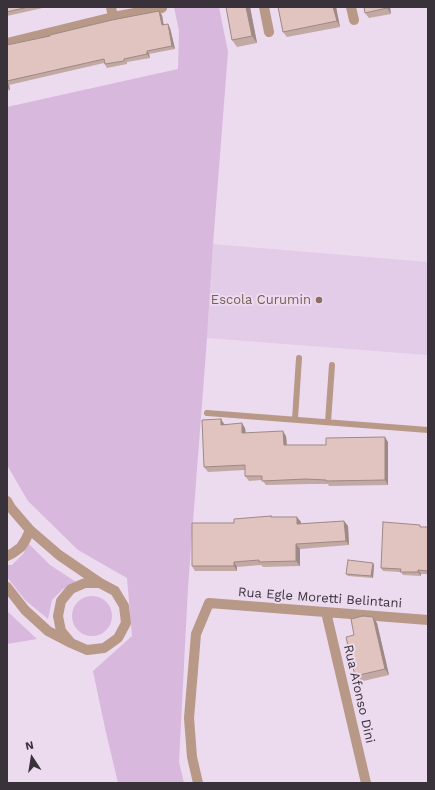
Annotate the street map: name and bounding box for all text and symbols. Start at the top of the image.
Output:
place label: Escola Curumin [211,292,311,308]
marker: Escola Curumin [314,295,324,305]
street label: Rua Egle Moretti Belintani [238,584,402,612]
street label: Rua Afonso Dini [340,643,378,745]
north arrow [12,738,52,778]
text: N [24,739,35,753]

